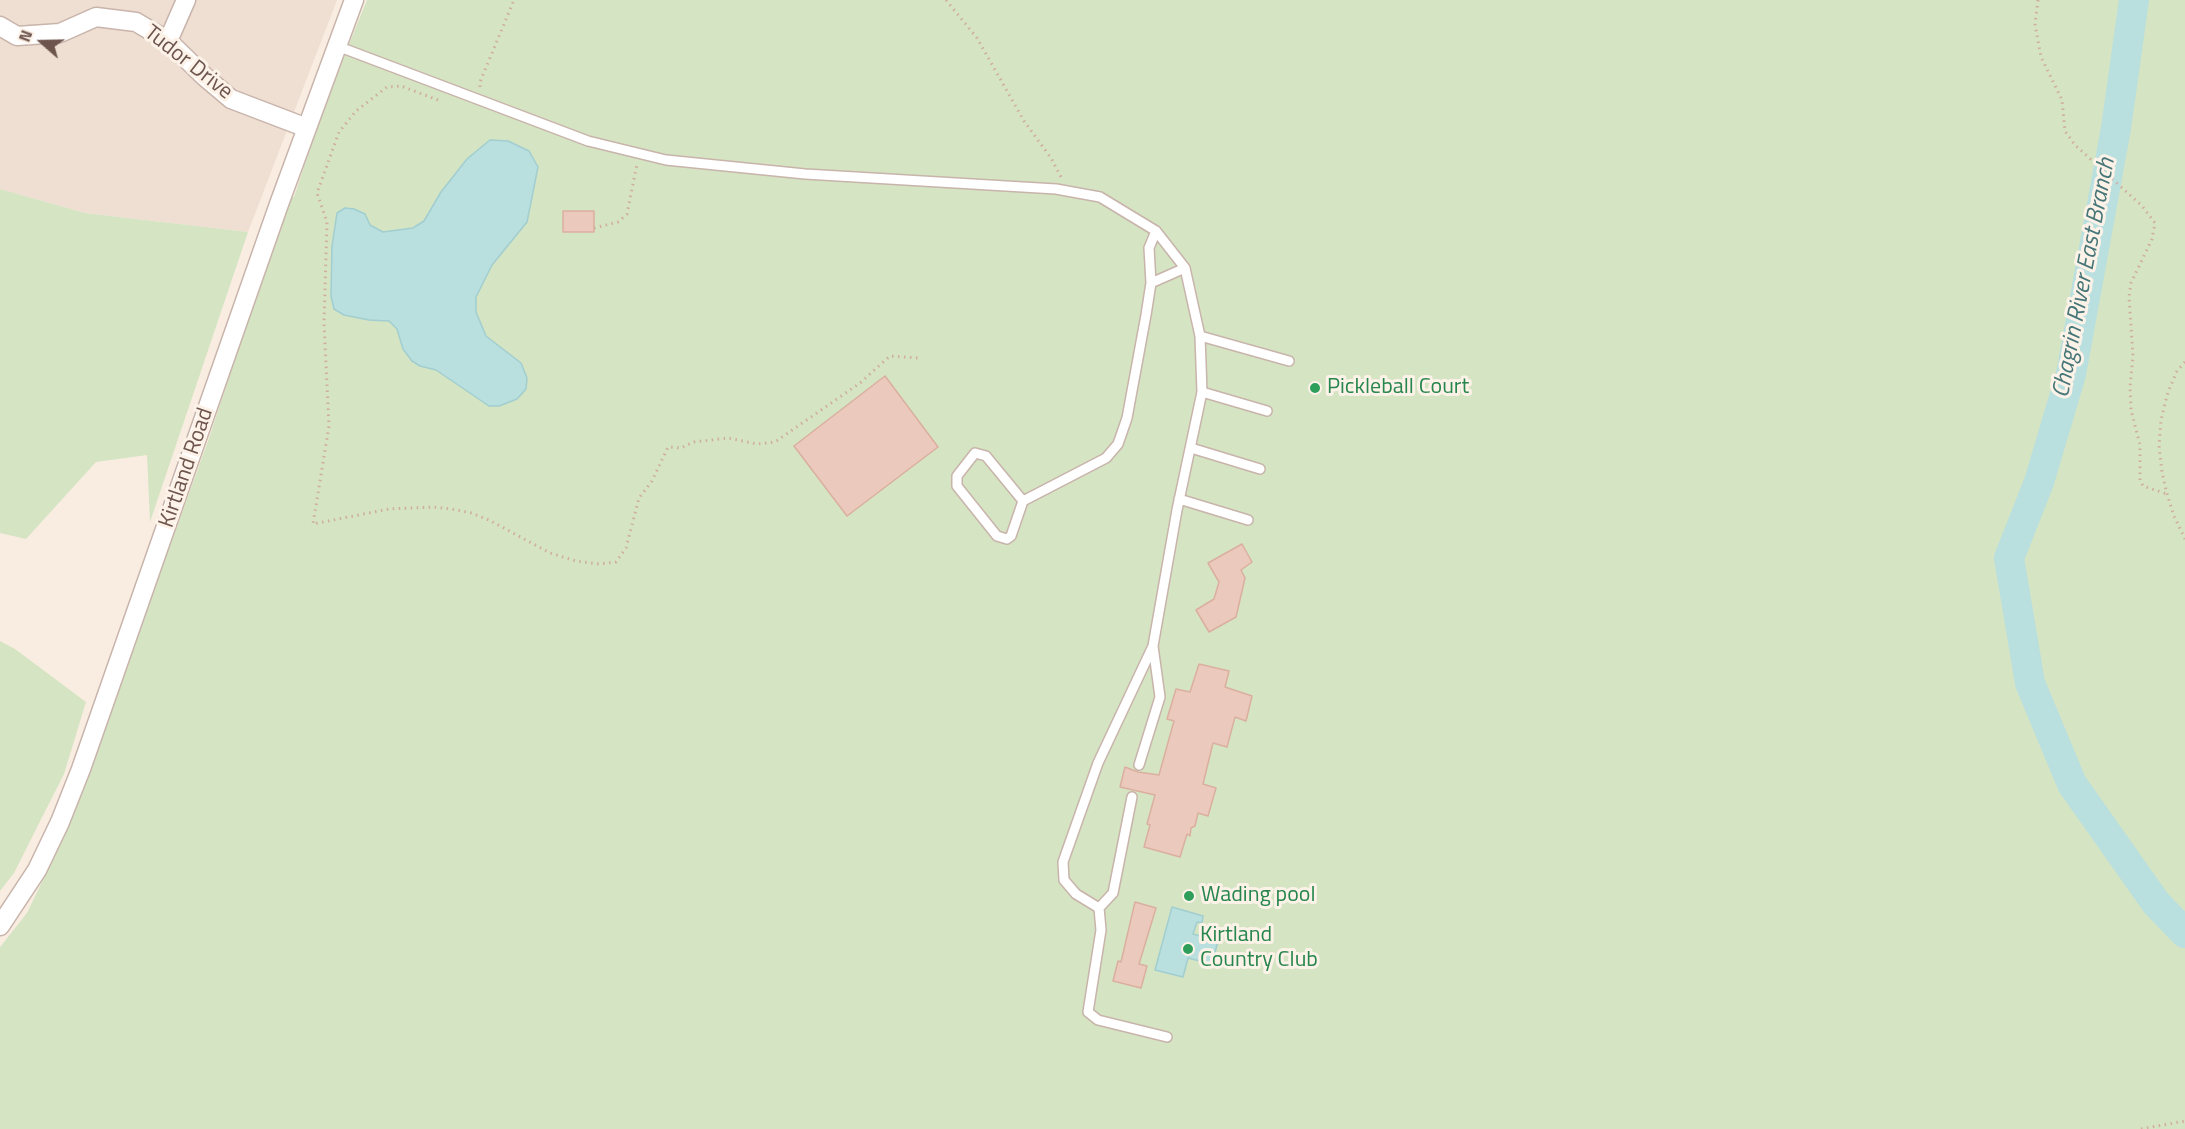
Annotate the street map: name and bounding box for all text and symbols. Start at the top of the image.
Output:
north arrow [12,12,72,72]
street label: Tudor Drive [138,20,238,106]
text: N [12,27,38,45]
water label: Chagrin River East Branch [2048,156,2122,400]
place label: Pickleball Court [1327,375,1469,401]
marker: Pickleball Court [1308,381,1322,395]
street label: Kirtland Road [154,405,220,531]
place label: Wading pool [1201,883,1316,909]
marker: Wading pool [1182,889,1196,903]
place label: Kirtland Country Club [1200,923,1318,974]
marker: Kirtland Country Club [1181,942,1195,956]

